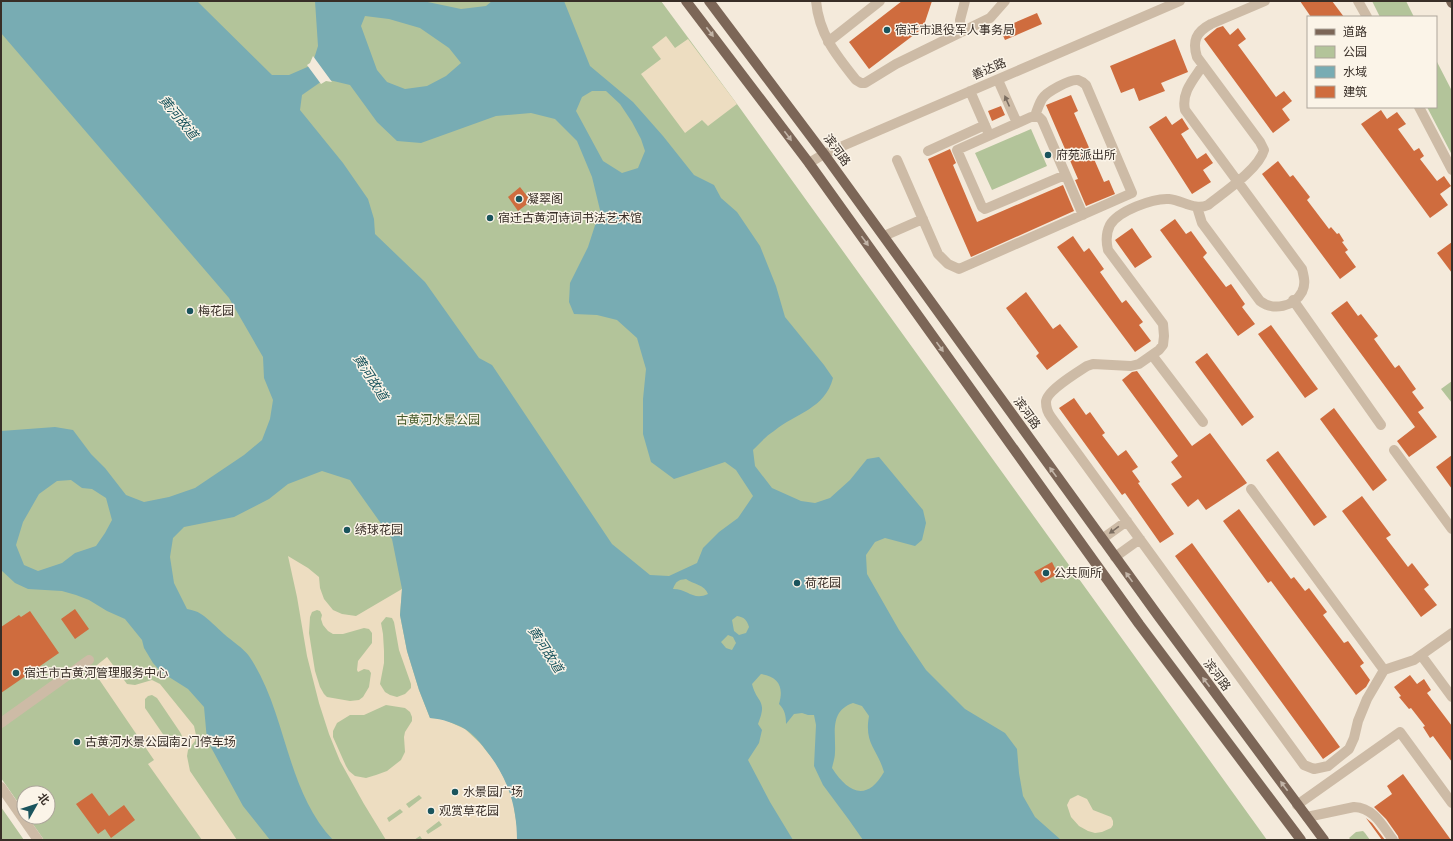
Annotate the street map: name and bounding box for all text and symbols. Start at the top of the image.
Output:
legend [1307,16,1437,108]
place label: 宿迁市退役军人事务局 [895,22,1015,36]
text: 道路 [1343,24,1367,38]
marker: 宿迁市退役军人事务局 [882,25,892,35]
one-way arrow [705,27,714,38]
text: 公园 [1343,44,1367,58]
street label: 善达路 [969,55,1008,82]
text: 水域 [1343,64,1367,78]
text: 建筑 [1343,84,1367,98]
water label: 黄河故道 [156,92,203,144]
one-way arrow [1004,95,1010,107]
one-way arrow [784,130,792,141]
street label: 滨河路 [822,131,854,168]
place label: 府苑派出所 [1056,147,1116,161]
marker: 府苑派出所 [1043,150,1053,160]
place label: 凝翠阁 [527,191,563,205]
marker: 凝翠阁 [514,194,524,204]
place label: 宿迁古黄河诗词书法艺术馆 [498,210,642,224]
marker: 宿迁古黄河诗词书法艺术馆 [485,213,495,223]
one-way arrow [861,236,869,246]
place label: 梅花园 [198,303,234,317]
marker: 梅花园 [185,306,195,316]
one-way arrow [936,341,944,352]
water label: 黄河故道 [350,351,393,405]
street label: 滨河路 [1012,394,1044,431]
park label: 古黄河水景公园 [396,412,480,426]
one-way arrow [1049,466,1057,477]
place label: 绣球花园 [355,522,403,536]
marker: 绣球花园 [342,525,352,535]
one-way arrow [1109,526,1120,534]
place label: 公共厕所 [1054,565,1102,579]
marker: 公共厕所 [1041,568,1051,578]
one-way arrow [1126,572,1134,582]
place label: 荷花园 [805,575,841,589]
marker: 荷花园 [792,578,802,588]
water label: 黄河故道 [525,623,568,677]
street label: 滨河路 [1201,656,1234,693]
place label: 宿迁市古黄河管理服务中心 [24,665,168,679]
marker: 宿迁市古黄河管理服务中心 [11,668,21,678]
one-way arrow [1202,676,1211,687]
place label: 古黄河水景公园南2门停车场 [85,734,236,748]
marker: 古黄河水景公园南2门停车场 [72,737,82,747]
one-way arrow [1280,781,1288,792]
place label: 水景园广场 [463,784,523,798]
north arrow [16,785,56,825]
marker: 水景园广场 [450,787,460,797]
text: 北 [36,790,53,807]
place label: 观赏草花园 [439,803,499,817]
marker: 观赏草花园 [426,806,436,816]

